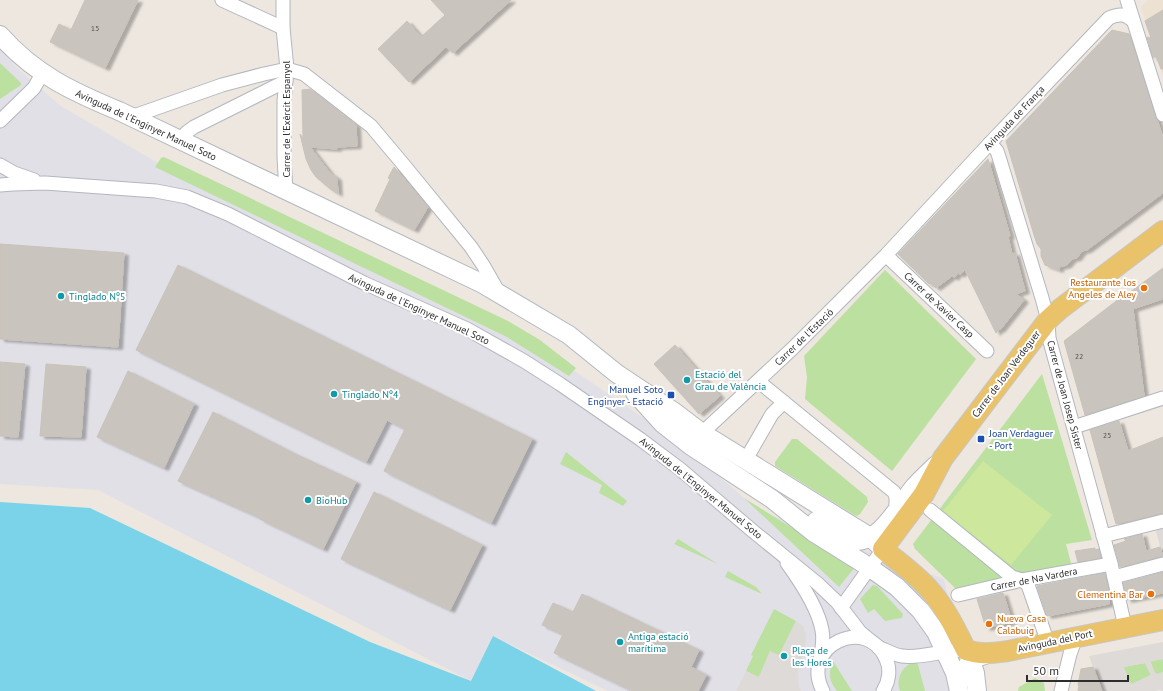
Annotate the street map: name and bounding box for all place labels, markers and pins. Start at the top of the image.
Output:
place label: Restaurante los Angeles de Aley [1068,276,1136,301]
marker: Restaurante los Angeles de Aley [1139,283,1149,293]
place label: Tinglado Nº5 [69,290,126,303]
marker: Tinglado Nº5 [56,291,66,301]
place label: Estació del Grau de València [695,368,766,393]
marker: Estació del Grau de València [682,375,692,385]
place label: Manuel Soto Enginyer - Estació [588,383,663,408]
place label: Tinglado Nº4 [342,388,399,401]
marker: Tinglado Nº4 [329,389,339,399]
marker: Manuel Soto Enginyer - Estació [666,390,676,400]
place label: Joan Verdaguer - Port [988,427,1054,452]
marker: Joan Verdaguer - Port [976,434,986,444]
place label: BioHub [316,494,347,507]
marker: BioHub [303,495,313,505]
place label: Clementina Bar [1077,588,1144,601]
marker: Clementina Bar [1146,589,1156,599]
place label: Nueva Casa Calabuig [997,612,1046,637]
marker: Nueva Casa Calabuig [984,619,994,629]
place label: Antiga estació marítima [628,630,689,655]
marker: Antiga estació marítima [615,637,625,647]
place label: Plaça de les Hores [792,644,832,669]
marker: Plaça de les Hores [779,651,789,661]

